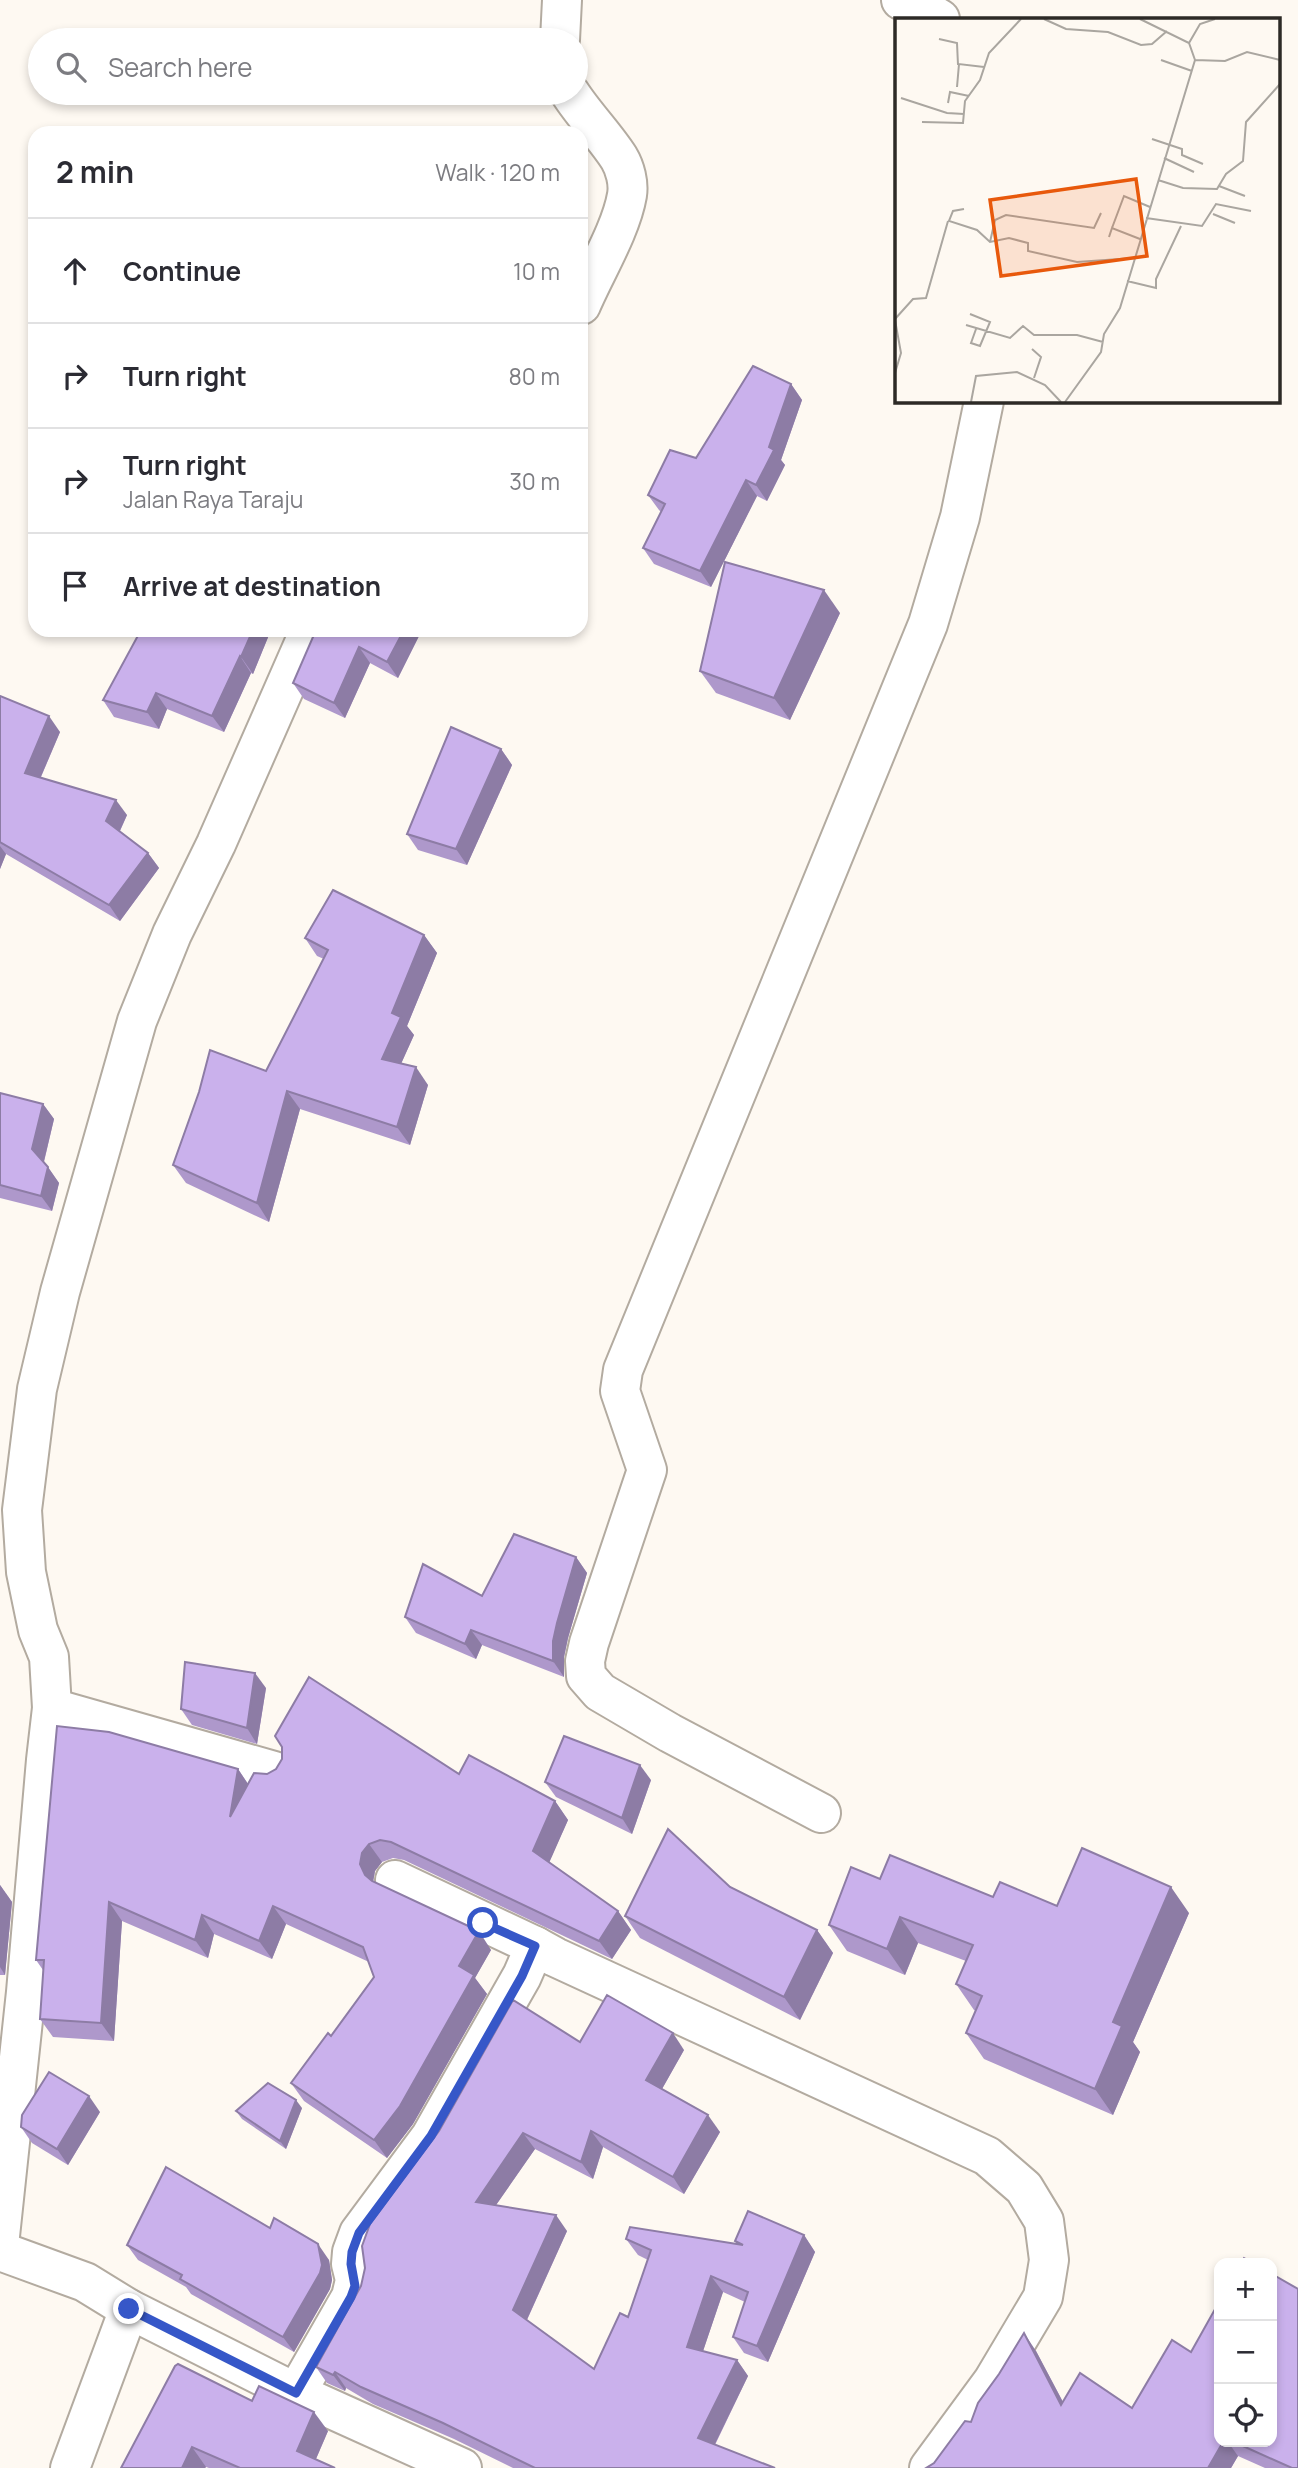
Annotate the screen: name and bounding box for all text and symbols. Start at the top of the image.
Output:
inset map [895,18,1280,402]
search box [28,28,588,105]
icon: search [52,48,90,86]
text: Search here [108,49,253,85]
text: 2 min [56,151,134,192]
text: Walk · 120 m [435,156,560,188]
icon: ahead [56,252,94,290]
text: Continue [123,253,241,289]
text: 10 m [513,255,560,287]
icon: right [56,357,94,395]
text: Turn right [123,358,247,394]
text: 80 m [509,360,560,392]
text: Turn right [123,447,247,483]
icon: right [56,462,94,500]
text: 30 m [509,465,560,497]
text: Jalan Raya Taraju [123,483,303,515]
icon: arrive [56,567,94,605]
text: Arrive at destination [123,568,381,604]
route start [467,1907,498,1938]
map controls [1214,2258,1277,2447]
button: + [1214,2258,1277,2321]
route end [113,2293,144,2324]
button: − [1214,2321,1277,2384]
button: locate [1214,2384,1277,2447]

